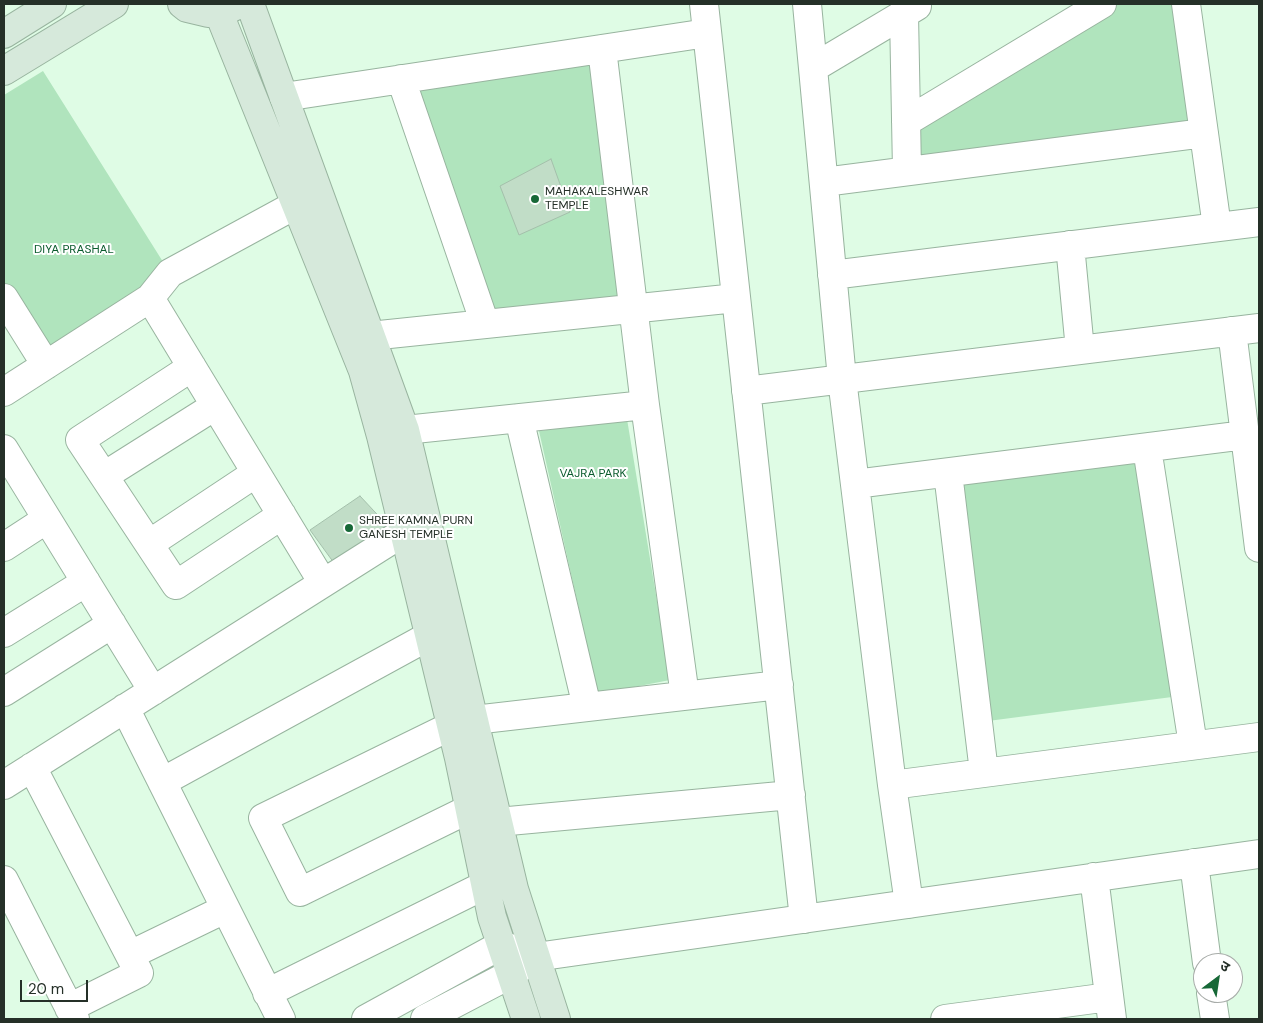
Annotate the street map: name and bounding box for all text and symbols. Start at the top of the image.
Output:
place label: MAHAKALESHWAR TEMPLE [545,185,648,213]
marker: MAHAKALESHWAR TEMPLE [529,193,541,205]
park label: DIYA PRASHAL [34,243,114,257]
park label: VAJRA PARK [559,467,627,481]
place label: SHREE KAMNA PURN GANESH TEMPLE [359,514,473,542]
marker: SHREE KAMNA PURN GANESH TEMPLE [343,522,355,534]
north arrow [1193,953,1243,1003]
text: उ [1217,956,1233,976]
scale bar [22,970,90,1002]
text: 20 m [28,979,64,999]

